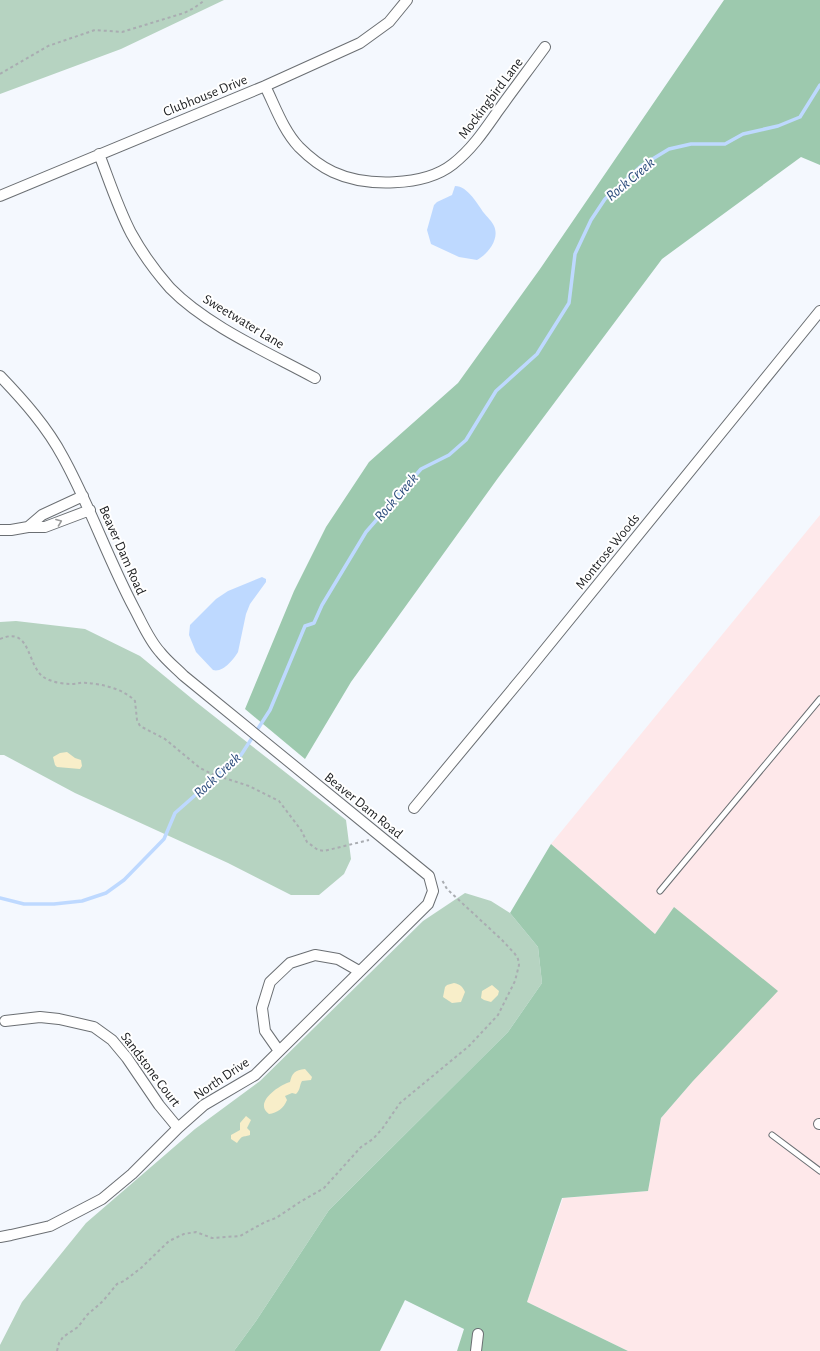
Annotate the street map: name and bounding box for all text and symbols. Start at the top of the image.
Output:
street label: Mockingbird Lane [456,56,526,142]
street label: Clubhouse Drive [161,73,249,119]
water label: Rock Creek [603,155,657,204]
street label: Sweetwater Lane [200,292,287,352]
water label: Rock Creek [372,470,421,524]
street label: Beaver Dam Road [96,504,148,597]
street label: Montrose Woods [573,511,642,592]
one-way arrow [56,518,63,526]
water label: Rock Creek [191,750,244,801]
street label: Beaver Dam Road [322,770,405,841]
street label: Sandstone Court [118,1030,183,1110]
street label: North Drive [191,1055,252,1102]

